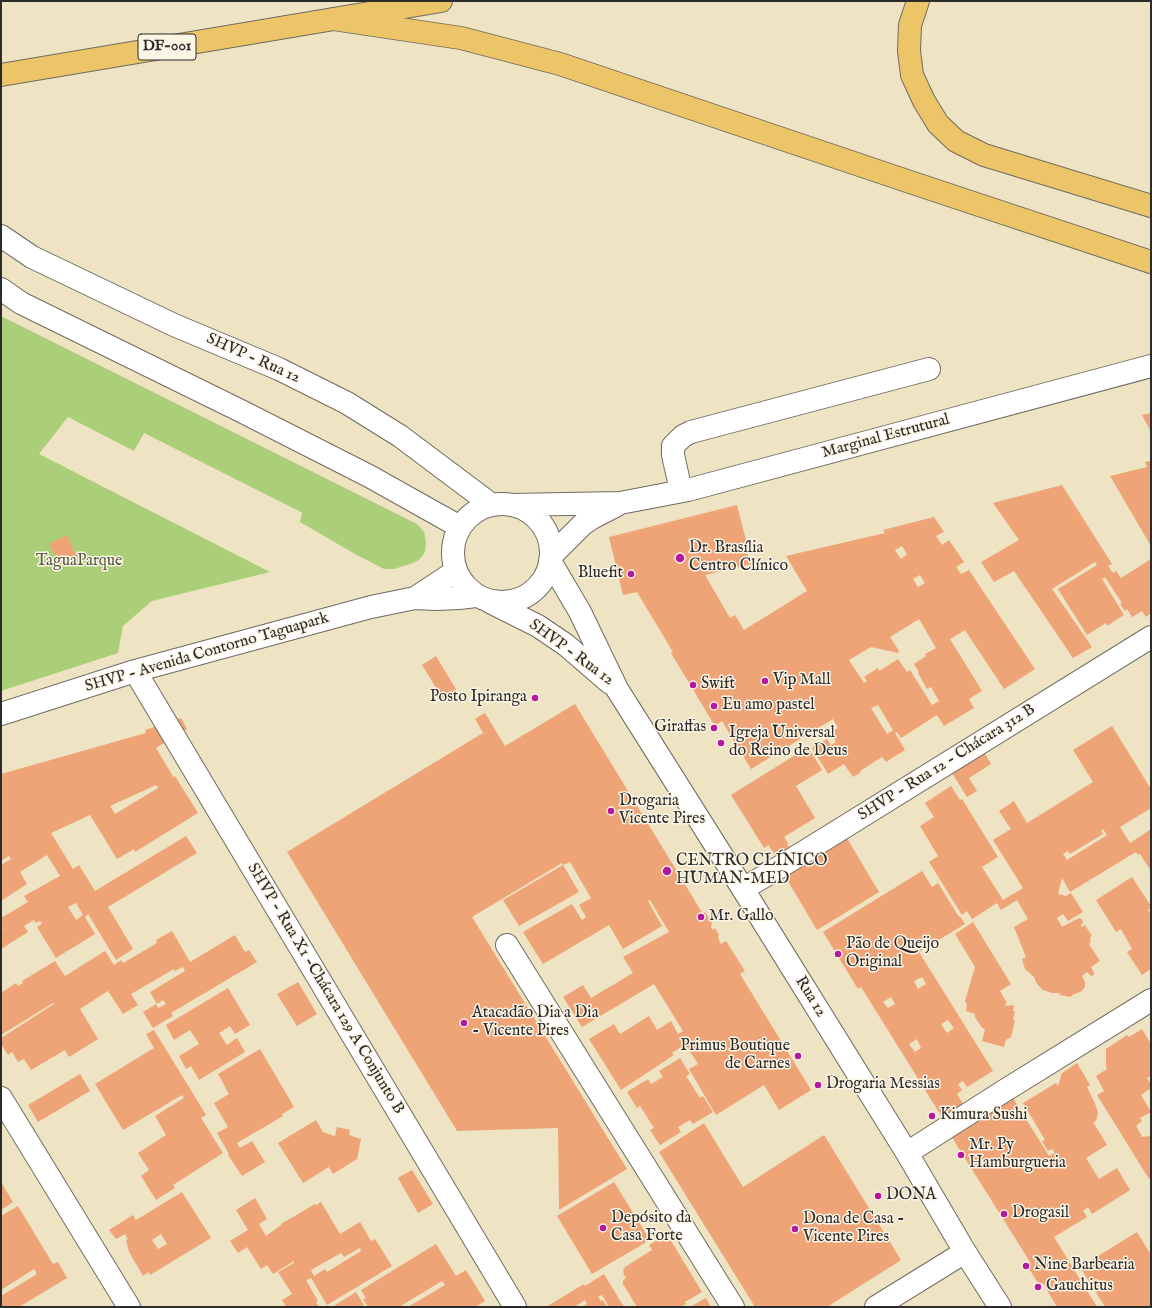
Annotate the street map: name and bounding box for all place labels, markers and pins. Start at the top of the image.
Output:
place label: Dr. Brasília Centro Clínico [689,539,788,577]
marker: Dr. Brasília Centro Clínico [674,552,686,564]
place label: Bluefit [578,564,623,584]
marker: Bluefit [626,569,636,579]
place label: Vip Mall [773,671,831,691]
place label: Swift [701,675,735,695]
marker: Vip Mall [760,676,770,686]
marker: Swift [688,680,698,690]
place label: Posto Ipiranga [430,688,527,708]
marker: Posto Ipiranga [530,693,540,703]
place label: Eu amo pastel [722,696,815,716]
marker: Eu amo pastel [709,701,719,711]
place label: Giraffas [654,718,706,738]
marker: Giraffas [709,723,719,733]
place label: Igreja Universal do Reino de Deus [729,724,847,762]
marker: Igreja Universal do Reino de Deus [716,738,726,748]
place label: Drogaria Vicente Pires [619,792,705,830]
marker: Drogaria Vicente Pires [606,806,616,816]
place label: CENTRO CLÍNICO HUMAN-MED [676,852,828,890]
marker: CENTRO CLÍNICO HUMAN-MED [661,865,673,877]
place label: Mr. Gallo [709,907,774,927]
marker: Mr. Gallo [696,912,706,922]
place label: Pão de Queijo Original [846,935,939,973]
marker: Pão de Queijo Original [833,949,843,959]
place label: Atacadão Dia a Dia - Vicente Pires [472,1004,599,1042]
marker: Atacadão Dia a Dia - Vicente Pires [459,1018,469,1028]
place label: Primus Boutique de Carnes [680,1037,790,1075]
marker: Primus Boutique de Carnes [793,1051,803,1061]
place label: Drogaria Messias [826,1075,940,1095]
marker: Drogaria Messias [813,1080,823,1090]
place label: Kimura Sushi [940,1106,1028,1126]
marker: Kimura Sushi [927,1111,937,1121]
place label: Mr. Py Hamburgueria [969,1136,1066,1174]
marker: Mr. Py Hamburgueria [956,1150,966,1160]
place label: DONA [886,1186,936,1206]
marker: DONA [873,1191,883,1201]
place label: Drogasil [1012,1204,1069,1224]
place label: Depósito da Casa Forte [611,1209,691,1247]
marker: Drogasil [999,1209,1009,1219]
place label: Dona de Casa - Vicente Pires [803,1210,905,1248]
marker: Depósito da Casa Forte [598,1223,608,1233]
marker: Dona de Casa - Vicente Pires [790,1224,800,1234]
place label: Nine Barbearia [1034,1256,1135,1276]
marker: Nine Barbearia [1021,1261,1031,1271]
place label: Gauchitus [1046,1277,1113,1297]
marker: Gauchitus [1033,1282,1043,1292]

